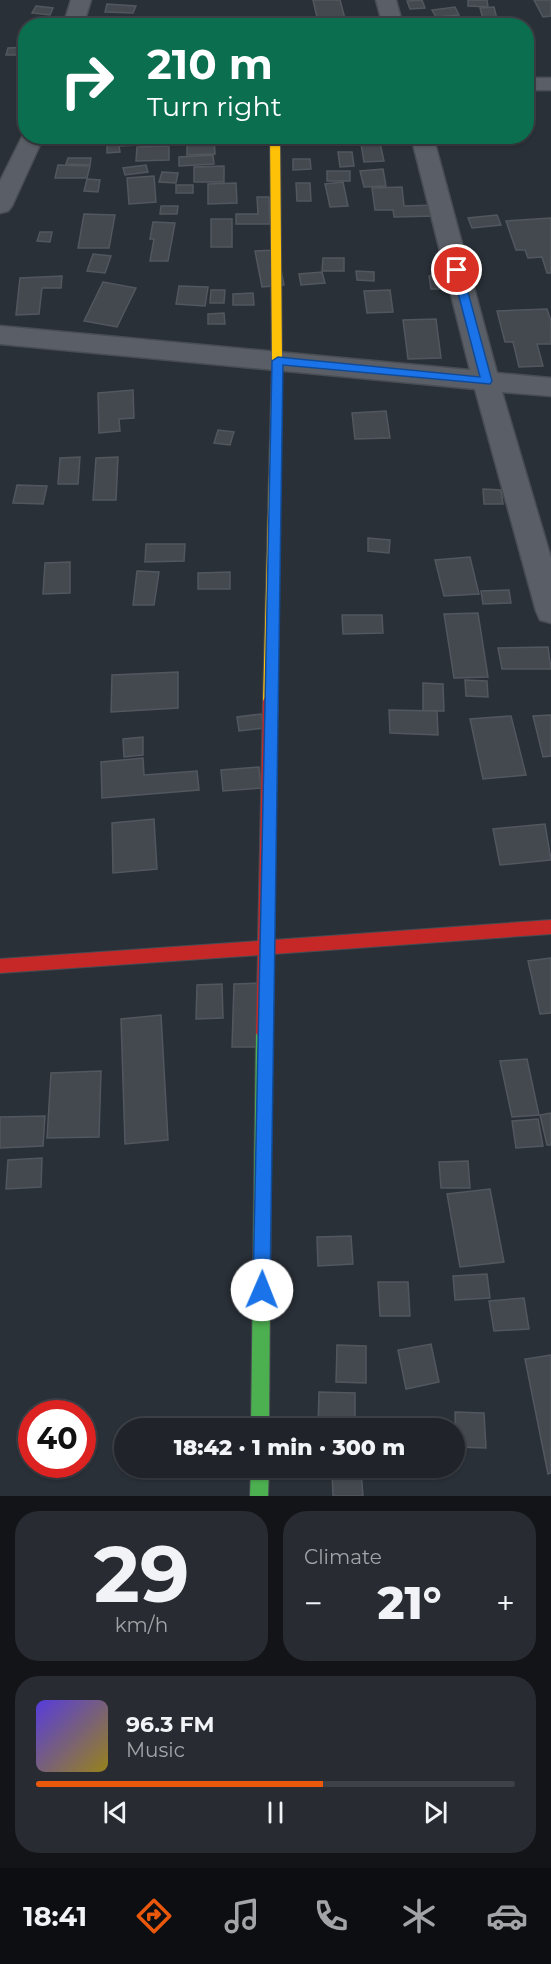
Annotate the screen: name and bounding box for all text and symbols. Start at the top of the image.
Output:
text: 210 m [147,38,273,90]
icon: right [48,42,126,120]
text: Turn right [147,90,282,123]
pin [431,244,482,295]
icon: arrive [440,253,473,286]
position arrow [230,1258,294,1322]
speed limit sign: 40 [18,1400,96,1478]
text: 18:42 · 1 min · 300 m [174,1434,405,1461]
text: 29 [94,1526,189,1622]
text: Climate [304,1545,382,1569]
text: 21° [378,1575,441,1630]
text: − [304,1583,323,1623]
text: + [496,1583,515,1623]
text: km/h [115,1613,168,1637]
text: 96.3 FM [126,1711,215,1738]
text: Music [126,1738,185,1762]
icon: previous [99,1796,132,1829]
icon: pause [259,1796,292,1829]
icon: next [419,1796,452,1829]
icon: directions [133,1895,175,1937]
icon: music [221,1895,263,1937]
icon: phone [310,1895,352,1937]
icon: climate [398,1895,440,1937]
icon: car [486,1895,528,1937]
text: 18:41 [23,1900,87,1933]

